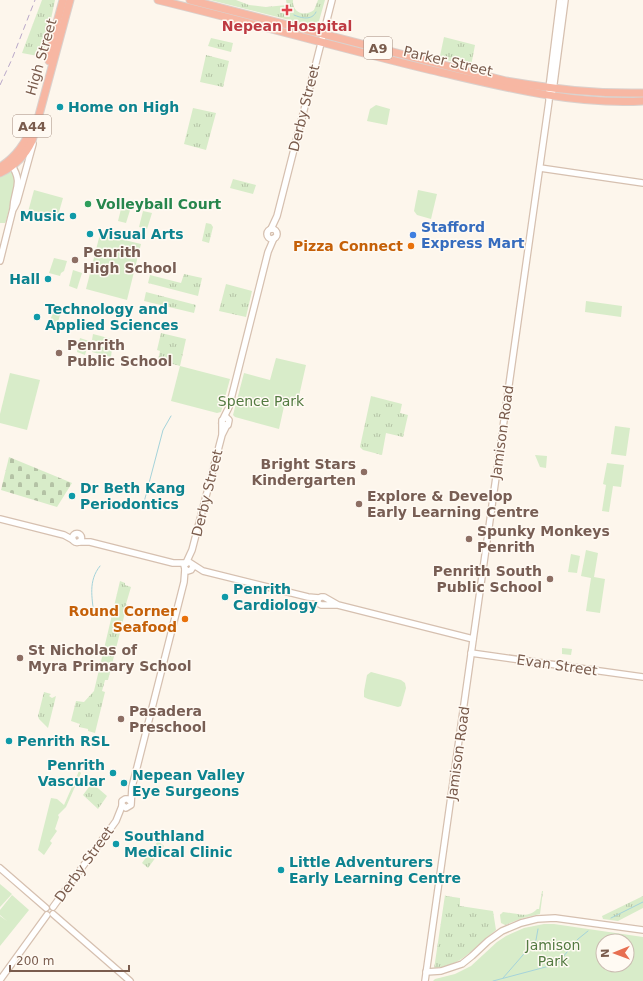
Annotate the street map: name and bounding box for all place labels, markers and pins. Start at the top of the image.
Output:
marker: Nepean Hospital [281,4,293,16]
place label: Nepean Hospital [222,18,352,34]
place label: Home on High [68,99,179,115]
marker: Home on High [55,102,65,112]
place label: Volleyball Court [96,196,222,212]
marker: Volleyball Court [83,199,93,209]
place label: Music [20,208,65,224]
marker: Music [68,211,78,221]
place label: Stafford Express Mart [421,219,525,251]
place label: Visual Arts [98,226,184,242]
marker: Visual Arts [85,229,95,239]
marker: Stafford Express Mart [408,230,418,240]
place label: Pizza Connect [293,238,403,254]
marker: Pizza Connect [406,241,416,251]
place label: Penrith High School [83,244,177,276]
marker: Penrith High School [70,255,80,265]
place label: Hall [9,271,40,287]
marker: Hall [43,274,53,284]
place label: Technology and Applied Sciences [45,301,179,333]
marker: Technology and Applied Sciences [32,312,42,322]
place label: Penrith Public School [67,337,172,369]
marker: Penrith Public School [54,348,64,358]
place label: Bright Stars Kindergarten [251,456,356,488]
marker: Bright Stars Kindergarten [359,467,369,477]
place label: Dr Beth Kang Periodontics [80,480,185,512]
place label: Explore & Develop Early Learning Centre [367,488,539,520]
marker: Dr Beth Kang Periodontics [67,491,77,501]
marker: Explore & Develop Early Learning Centre [354,499,364,509]
place label: Spunky Monkeys Penrith [477,523,610,555]
marker: Spunky Monkeys Penrith [464,534,474,544]
place label: Penrith South Public School [433,563,542,595]
marker: Penrith South Public School [545,574,555,584]
place label: Penrith Cardiology [233,581,318,613]
marker: Penrith Cardiology [220,592,230,602]
place label: Round Corner Seafood [69,603,177,635]
marker: Round Corner Seafood [180,614,190,624]
place label: St Nicholas of Myra Primary School [28,642,192,674]
marker: St Nicholas of Myra Primary School [15,653,25,663]
place label: Pasadera Preschool [129,703,206,735]
marker: Pasadera Preschool [116,714,126,724]
place label: Penrith RSL [17,733,110,749]
marker: Penrith RSL [4,736,14,746]
place label: Penrith Vascular [38,757,105,789]
place label: Nepean Valley Eye Surgeons [132,767,245,799]
marker: Penrith Vascular [108,768,118,778]
marker: Nepean Valley Eye Surgeons [119,778,129,788]
place label: Southland Medical Clinic [124,828,233,860]
marker: Southland Medical Clinic [111,839,121,849]
place label: Little Adventurers Early Learning Centre [289,854,461,886]
marker: Little Adventurers Early Learning Centre [276,865,286,875]

